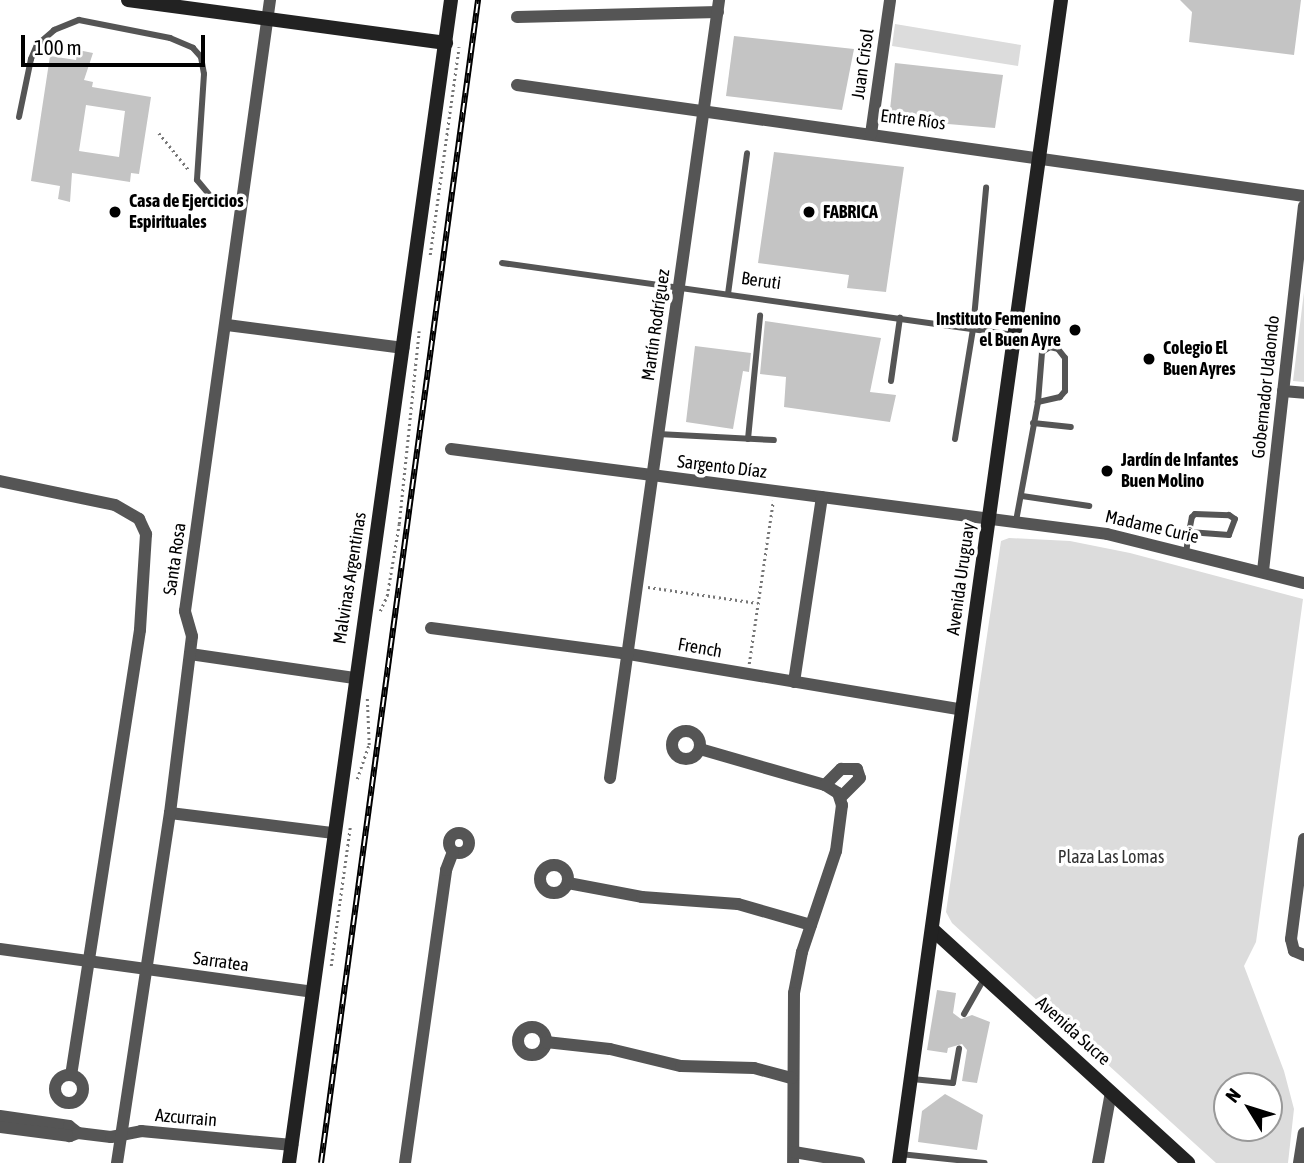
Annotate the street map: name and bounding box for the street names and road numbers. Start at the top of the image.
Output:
street label: Juan Crisol [847,27,879,101]
street label: Entre Ríos [879,105,947,135]
street label: Martín Rodríguez [637,268,675,382]
street label: Beruti [740,268,782,294]
street label: Gobernador Udaondo [1248,314,1284,460]
street label: Sargento Díaz [676,451,768,483]
street label: Madame Curie [1103,506,1201,548]
street label: Malvinas Argentinas [329,511,371,645]
street label: Santa Rosa [159,521,191,597]
street label: Avenida Uruguay [942,521,980,637]
street label: French [676,634,724,662]
street label: Sarratea [192,947,250,977]
street label: Avenida Sucre [1031,992,1115,1070]
street label: Azcurrain [154,1105,218,1131]

